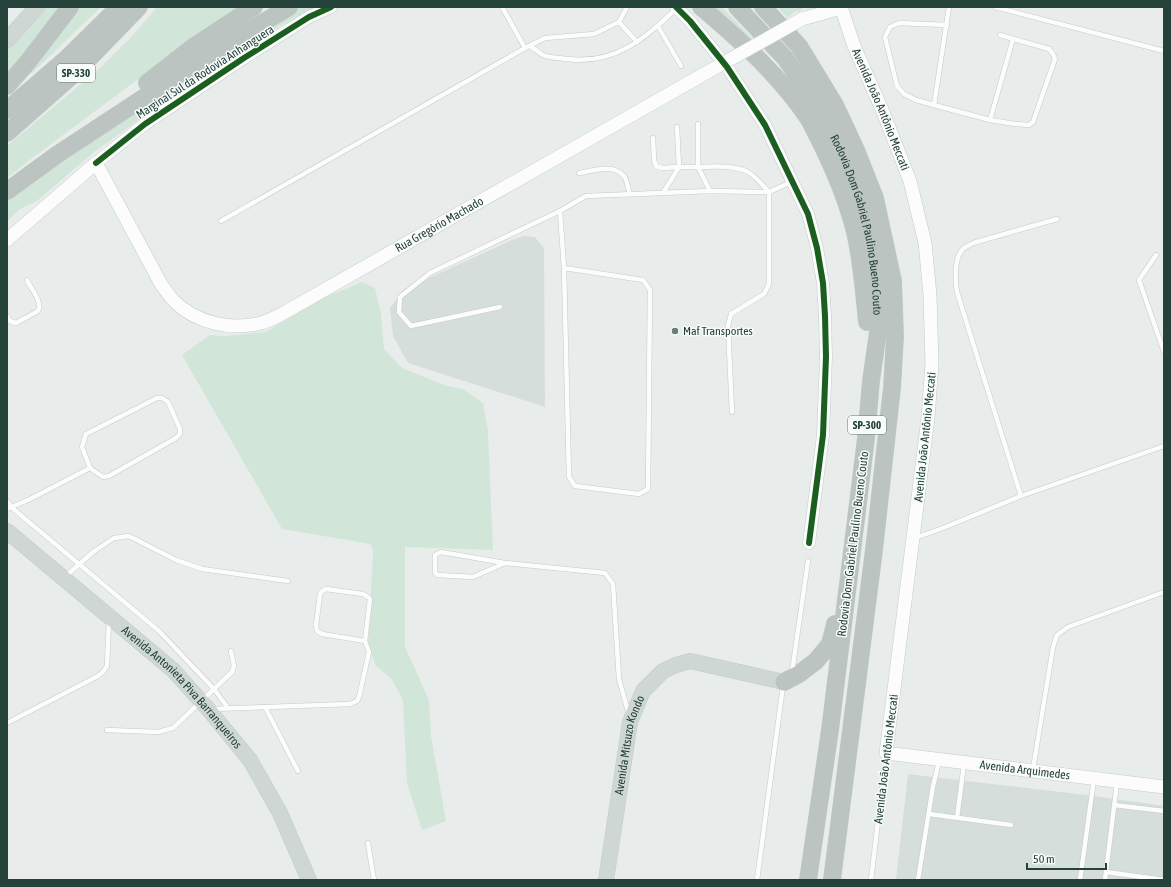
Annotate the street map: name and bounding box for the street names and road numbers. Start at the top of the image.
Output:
street label: Marginal Sul da Rodovia Anhanguera [133,22,277,122]
street label: Avenida João Antônio Meccati [849,46,912,173]
road number: SP-330 [57,64,95,82]
street label: Rodovia Dom Gabriel Paulino Bueno Couto [827,132,884,316]
street label: Rua Gregório Machado [393,194,486,255]
street label: Avenida João Antônio Meccati [911,371,939,503]
road number: SP-300 [848,416,886,434]
street label: Rodovia Dom Gabriel Paulino Bueno Couto [835,450,871,637]
street label: Avenida Antonieta Piva Barranqueiros [119,623,245,751]
street label: Avenida Mitsuzo Kondo [612,693,647,796]
street label: Avenida João Antônio Meccati [871,693,901,825]
street label: Avenida Arquimedes [979,758,1071,782]

